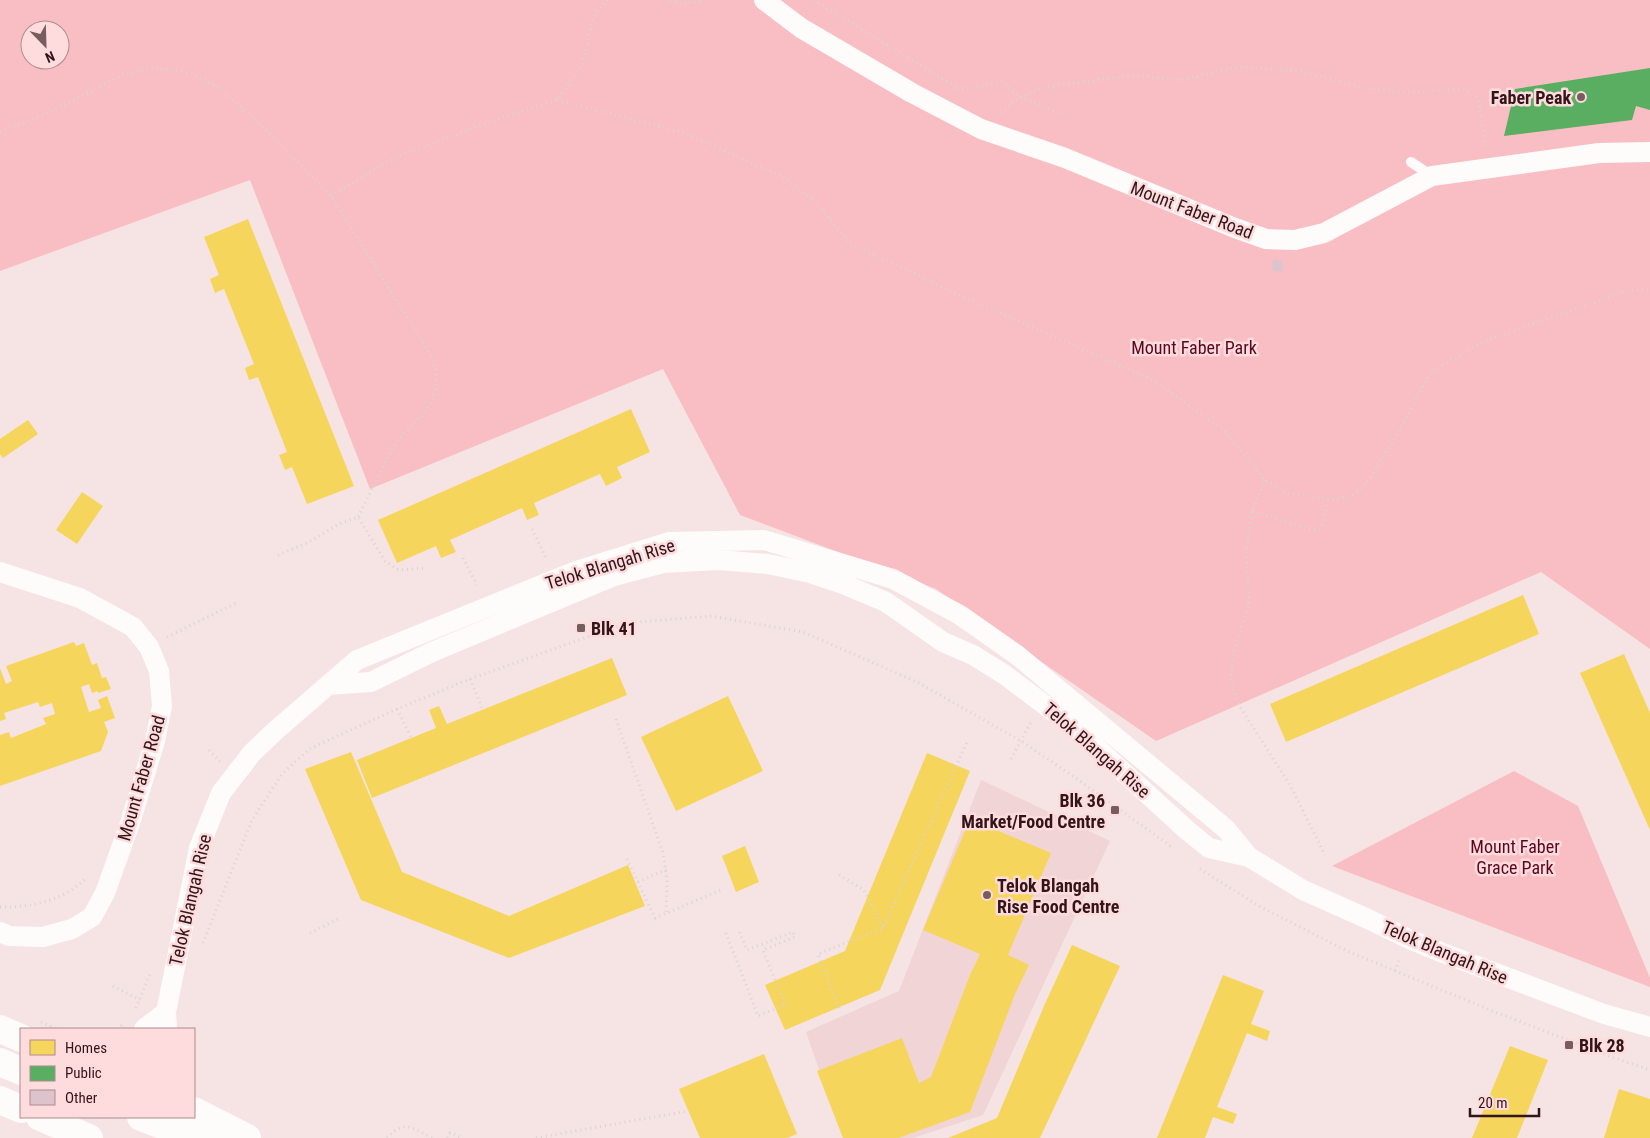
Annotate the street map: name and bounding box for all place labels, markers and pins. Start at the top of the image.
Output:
place label: Faber Peak [1491,87,1571,108]
marker: Faber Peak [1575,91,1587,103]
place label: Blk 41 [591,618,637,639]
marker: Blk 41 [575,622,587,634]
place label: Blk 36 Market/Food Centre [961,790,1105,832]
marker: Blk 36 Market/Food Centre [1109,804,1121,816]
place label: Telok Blangah Rise Food Centre [997,875,1120,917]
marker: Telok Blangah Rise Food Centre [981,889,993,901]
place label: Blk 28 [1579,1035,1625,1056]
marker: Blk 28 [1563,1039,1575,1051]

